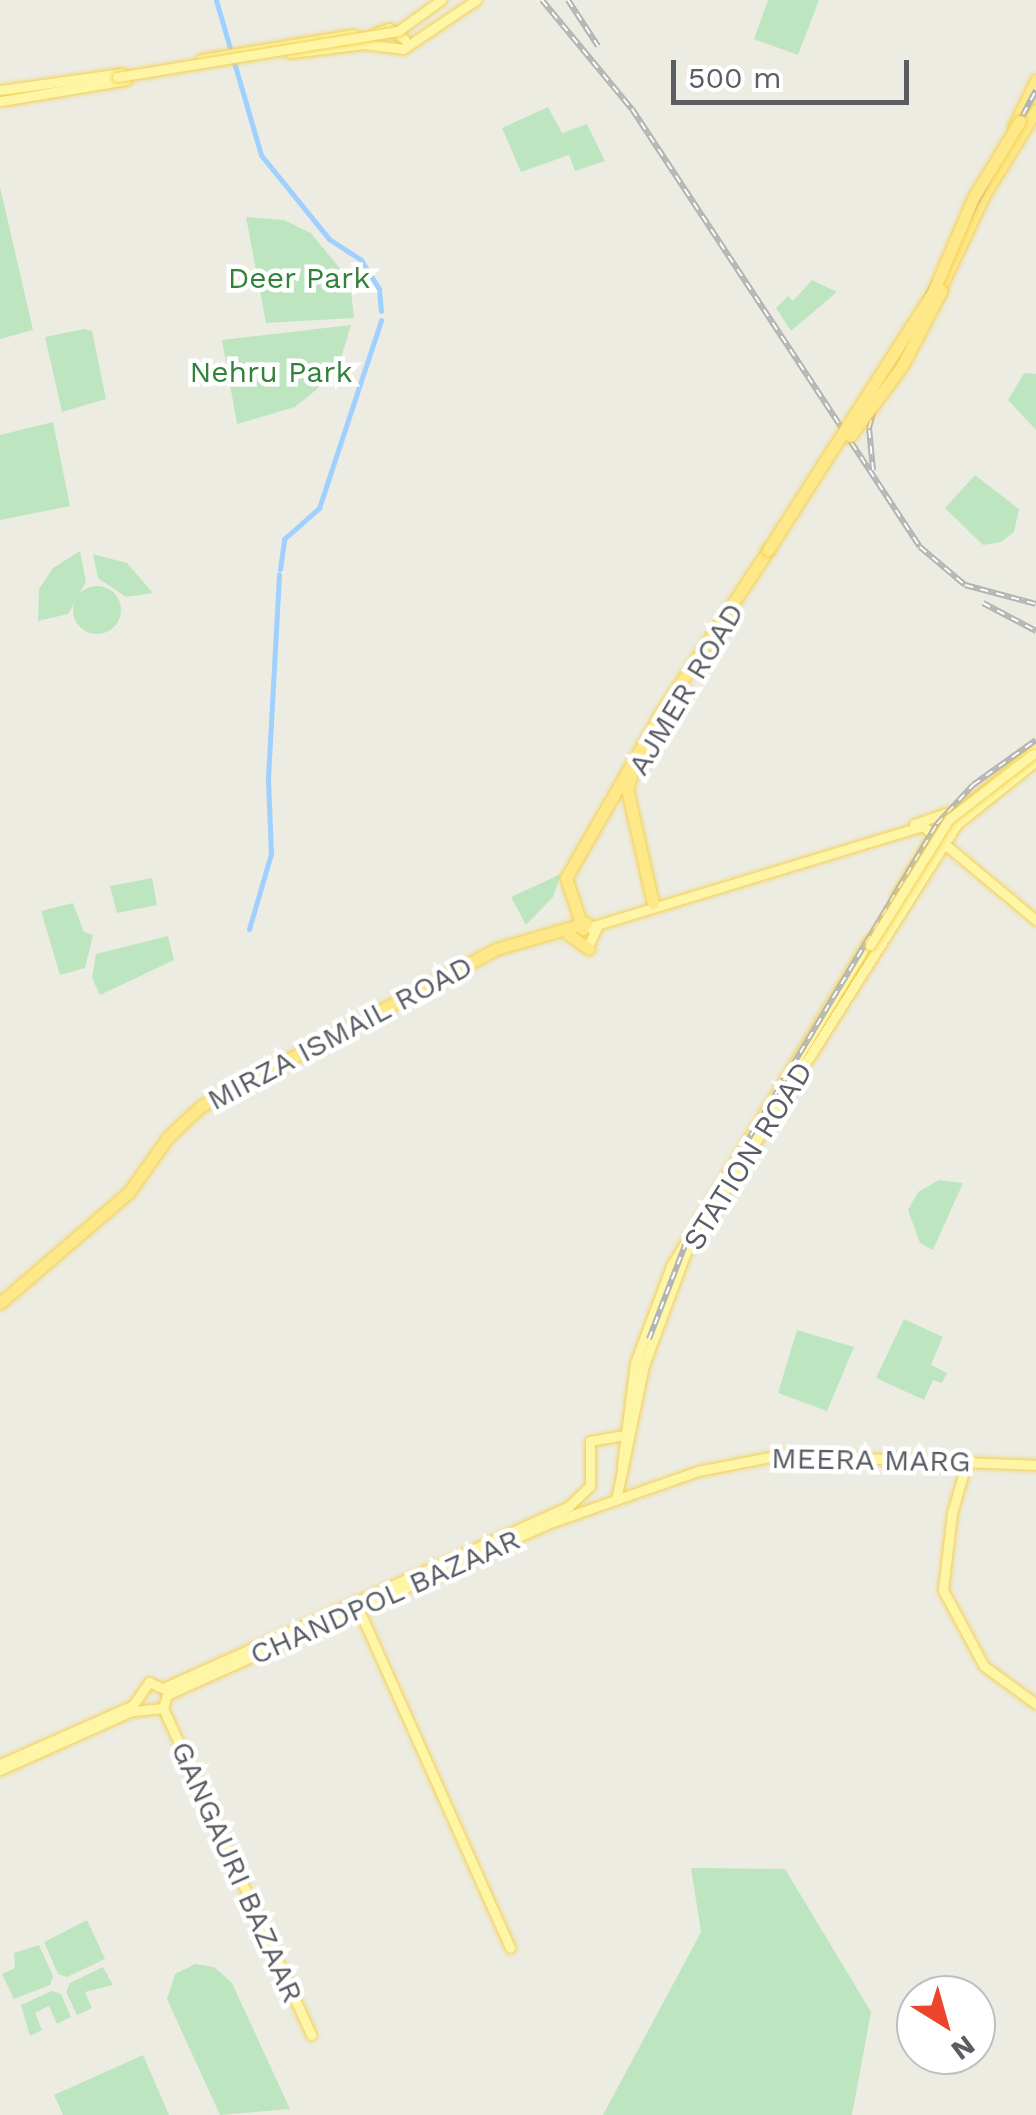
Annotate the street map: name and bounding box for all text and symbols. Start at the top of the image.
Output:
scale bar [676,40,914,102]
text: 500 m [688,60,782,95]
park label: Deer Park [227,260,371,296]
park label: Nehru Park [189,354,353,390]
street label: AJMER ROAD [620,596,752,782]
street label: MIRZA ISMAIL ROAD [200,947,480,1119]
street label: STATION ROAD [676,1055,820,1257]
street label: MEERA MARG [770,1440,972,1480]
street label: CHANDPOL BAZAAR [244,1521,526,1673]
street label: GANGAURI BAZAAR [163,1736,311,2008]
north arrow [896,1975,996,2075]
text: N [945,2028,981,2067]

